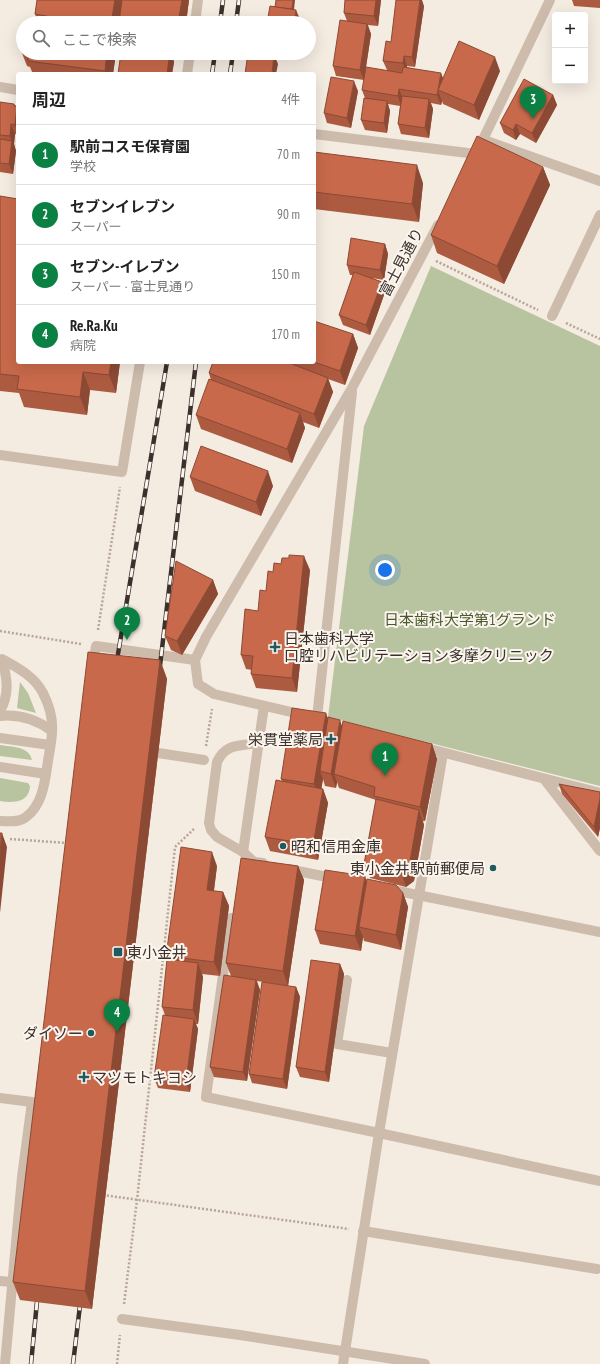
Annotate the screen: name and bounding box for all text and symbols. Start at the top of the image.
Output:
map controls [552,12,588,84]
button: + [552,12,588,48]
search box [16,16,316,60]
icon: search [30,27,52,49]
text: ここで検索 [62,30,137,49]
button: − [552,48,588,84]
pin: 3 [520,86,546,119]
text: 周辺 [32,89,66,111]
text: 4件 [281,91,300,108]
text: 駅前コスモ保育園 [70,137,190,156]
text: 1 [42,146,48,163]
text: 70 m [277,146,300,163]
text: 学校 [70,158,96,175]
text: セブンイレブン [70,197,175,216]
text: 2 [42,206,48,223]
text: 90 m [277,206,300,223]
text: スーパー [70,218,122,235]
street label: 富士見通り [375,224,427,300]
text: セブン-イレブン [70,257,179,276]
text: 3 [42,266,48,283]
text: 150 m [271,266,300,283]
text: スーパー · 富士見通り [70,278,195,295]
text: Re.Ra.Ku [70,316,118,335]
text: 4 [42,326,48,343]
text: 170 m [271,326,300,343]
text: 病院 [70,337,96,354]
your location [375,560,395,580]
pin: 2 [114,607,140,640]
park label: 日本歯科大学第1グランド [384,610,556,629]
place label: 日本歯科大学 口腔リハビリテーション多摩クリニック [284,629,554,665]
marker: 日本歯科大学 口腔リハビリテーション多摩クリニック [269,641,281,653]
place label: 栄貫堂薬局 [248,730,323,749]
marker: 栄貫堂薬局 [326,734,336,744]
pin: 1 [372,743,398,776]
place label: 昭和信用金庫 [291,837,381,856]
marker: 昭和信用金庫 [278,841,288,851]
place label: 東小金井駅前郵便局 [350,859,485,878]
marker: 東小金井駅前郵便局 [488,863,498,873]
place label: 東小金井 [127,943,187,962]
marker: 東小金井 [112,946,124,958]
pin: 4 [104,999,130,1032]
place label: ダイソー [23,1024,83,1043]
marker: ダイソー [86,1028,96,1038]
place label: マツモトキヨシ [92,1068,197,1087]
marker: マツモトキヨシ [79,1072,89,1082]

